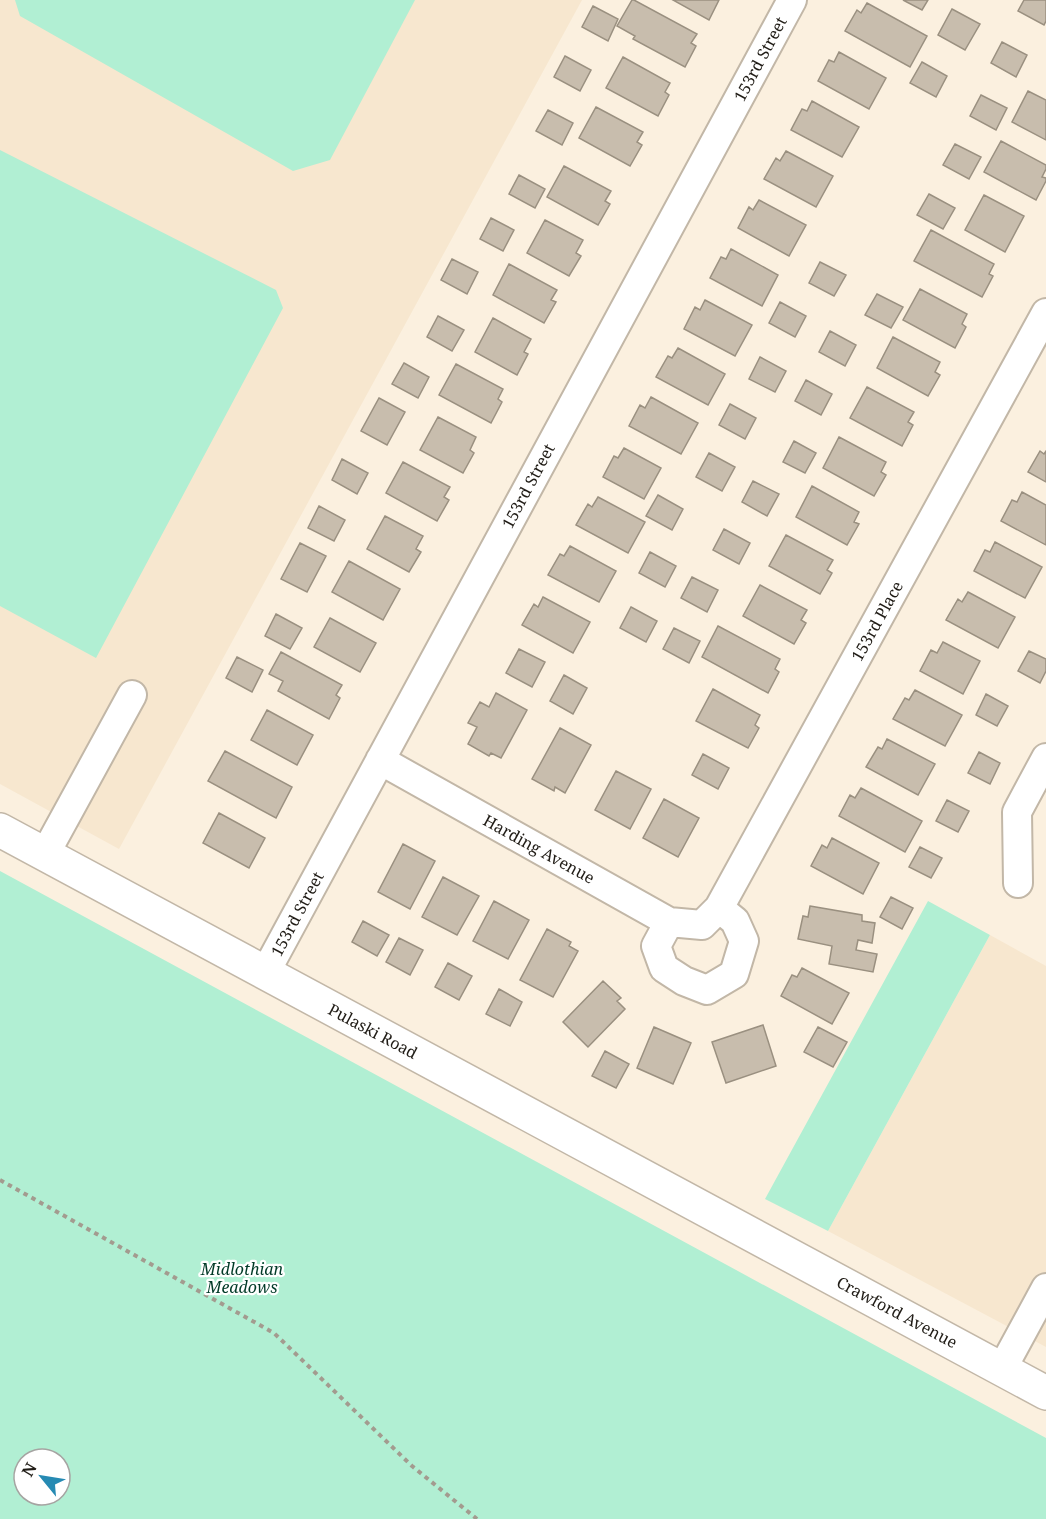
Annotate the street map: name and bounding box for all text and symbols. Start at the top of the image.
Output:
street label: 153rd Street [728,12,792,105]
street label: 153rd Street [496,439,560,532]
street label: 153rd Place [846,577,908,665]
street label: Harding Avenue [479,809,599,889]
street label: 153rd Street [265,867,329,960]
street label: Pulaski Road [324,998,422,1064]
park label: Midlothian Meadows [200,1258,284,1298]
street label: Crawford Avenue [833,1271,961,1353]
north arrow [12,1447,72,1507]
text: N [16,1458,42,1480]

